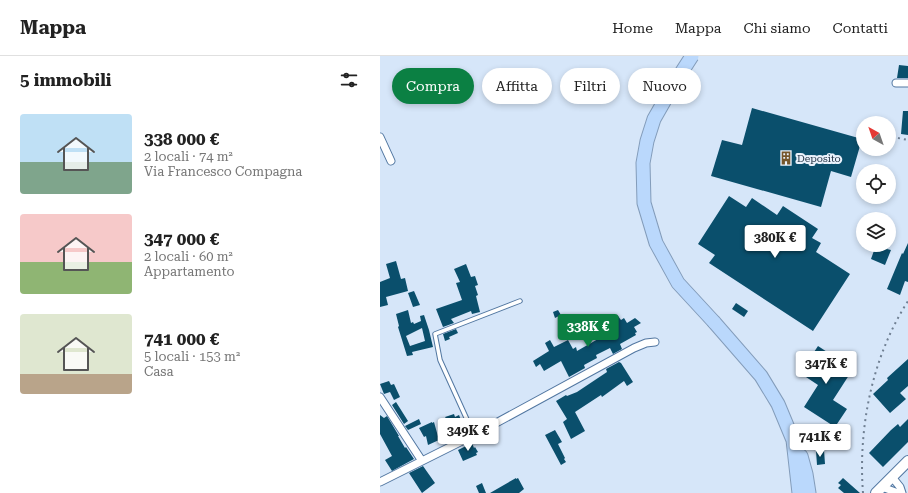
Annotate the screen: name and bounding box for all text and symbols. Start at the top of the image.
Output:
text: Mappa [20,16,86,39]
text: Home [612,20,653,36]
text: Mappa [675,20,721,36]
text: Chi siamo [743,20,811,36]
text: Contatti [833,20,888,36]
chip: Compra [392,68,474,104]
chip: Affitta [482,68,552,104]
chip: Filtri [560,68,620,104]
chip: Nuovo [628,68,701,104]
icon: filters [338,69,360,91]
text: 5 immobili [20,70,111,90]
north arrow [856,116,896,156]
map controls [856,116,896,252]
text: 338 000 € [144,129,219,149]
icon: home [52,130,100,178]
text: 2 locali · 74 m² [144,149,233,164]
building icon: Deposito [778,150,794,166]
place label: Deposito [797,153,841,164]
text: Via Francesco Compagna [144,164,302,179]
button: locate [856,164,896,204]
button: layers [856,212,896,252]
pin: 380K € [742,225,808,259]
text: 347 000 € [144,229,219,249]
icon: home [52,230,100,278]
text: 380K € [754,230,796,245]
text: 2 locali · 60 m² [144,249,233,264]
text: Appartamento [144,264,234,279]
pin: 338K € [555,314,621,348]
text: 338K € [567,319,609,334]
text: 741 000 € [144,329,219,349]
icon: home [52,330,100,378]
text: 5 locali · 153 m² [144,349,240,364]
pin: 347K € [793,351,859,385]
text: 347K € [805,356,847,371]
text: Casa [144,364,174,379]
pin: 349K € [435,418,501,452]
text: 349K € [447,423,489,438]
pin: 741K € [787,424,853,458]
text: 741K € [799,429,841,444]

